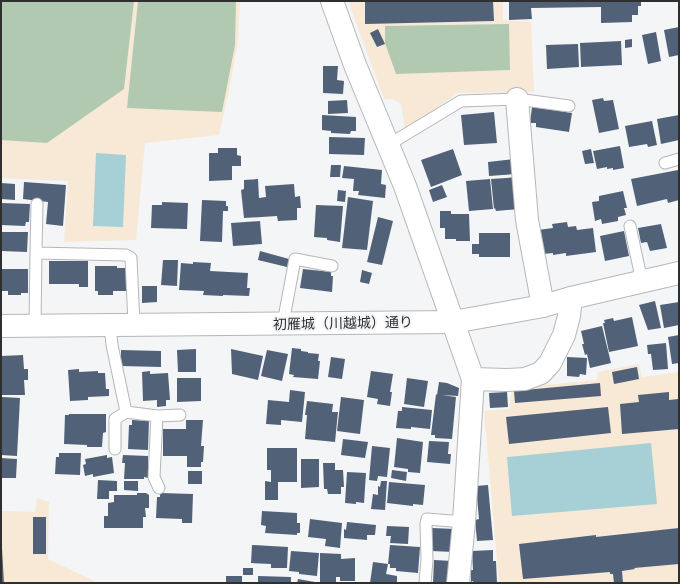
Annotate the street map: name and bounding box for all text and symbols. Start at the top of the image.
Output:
street label: 初雁城（川越城）通り [273,312,413,333]

